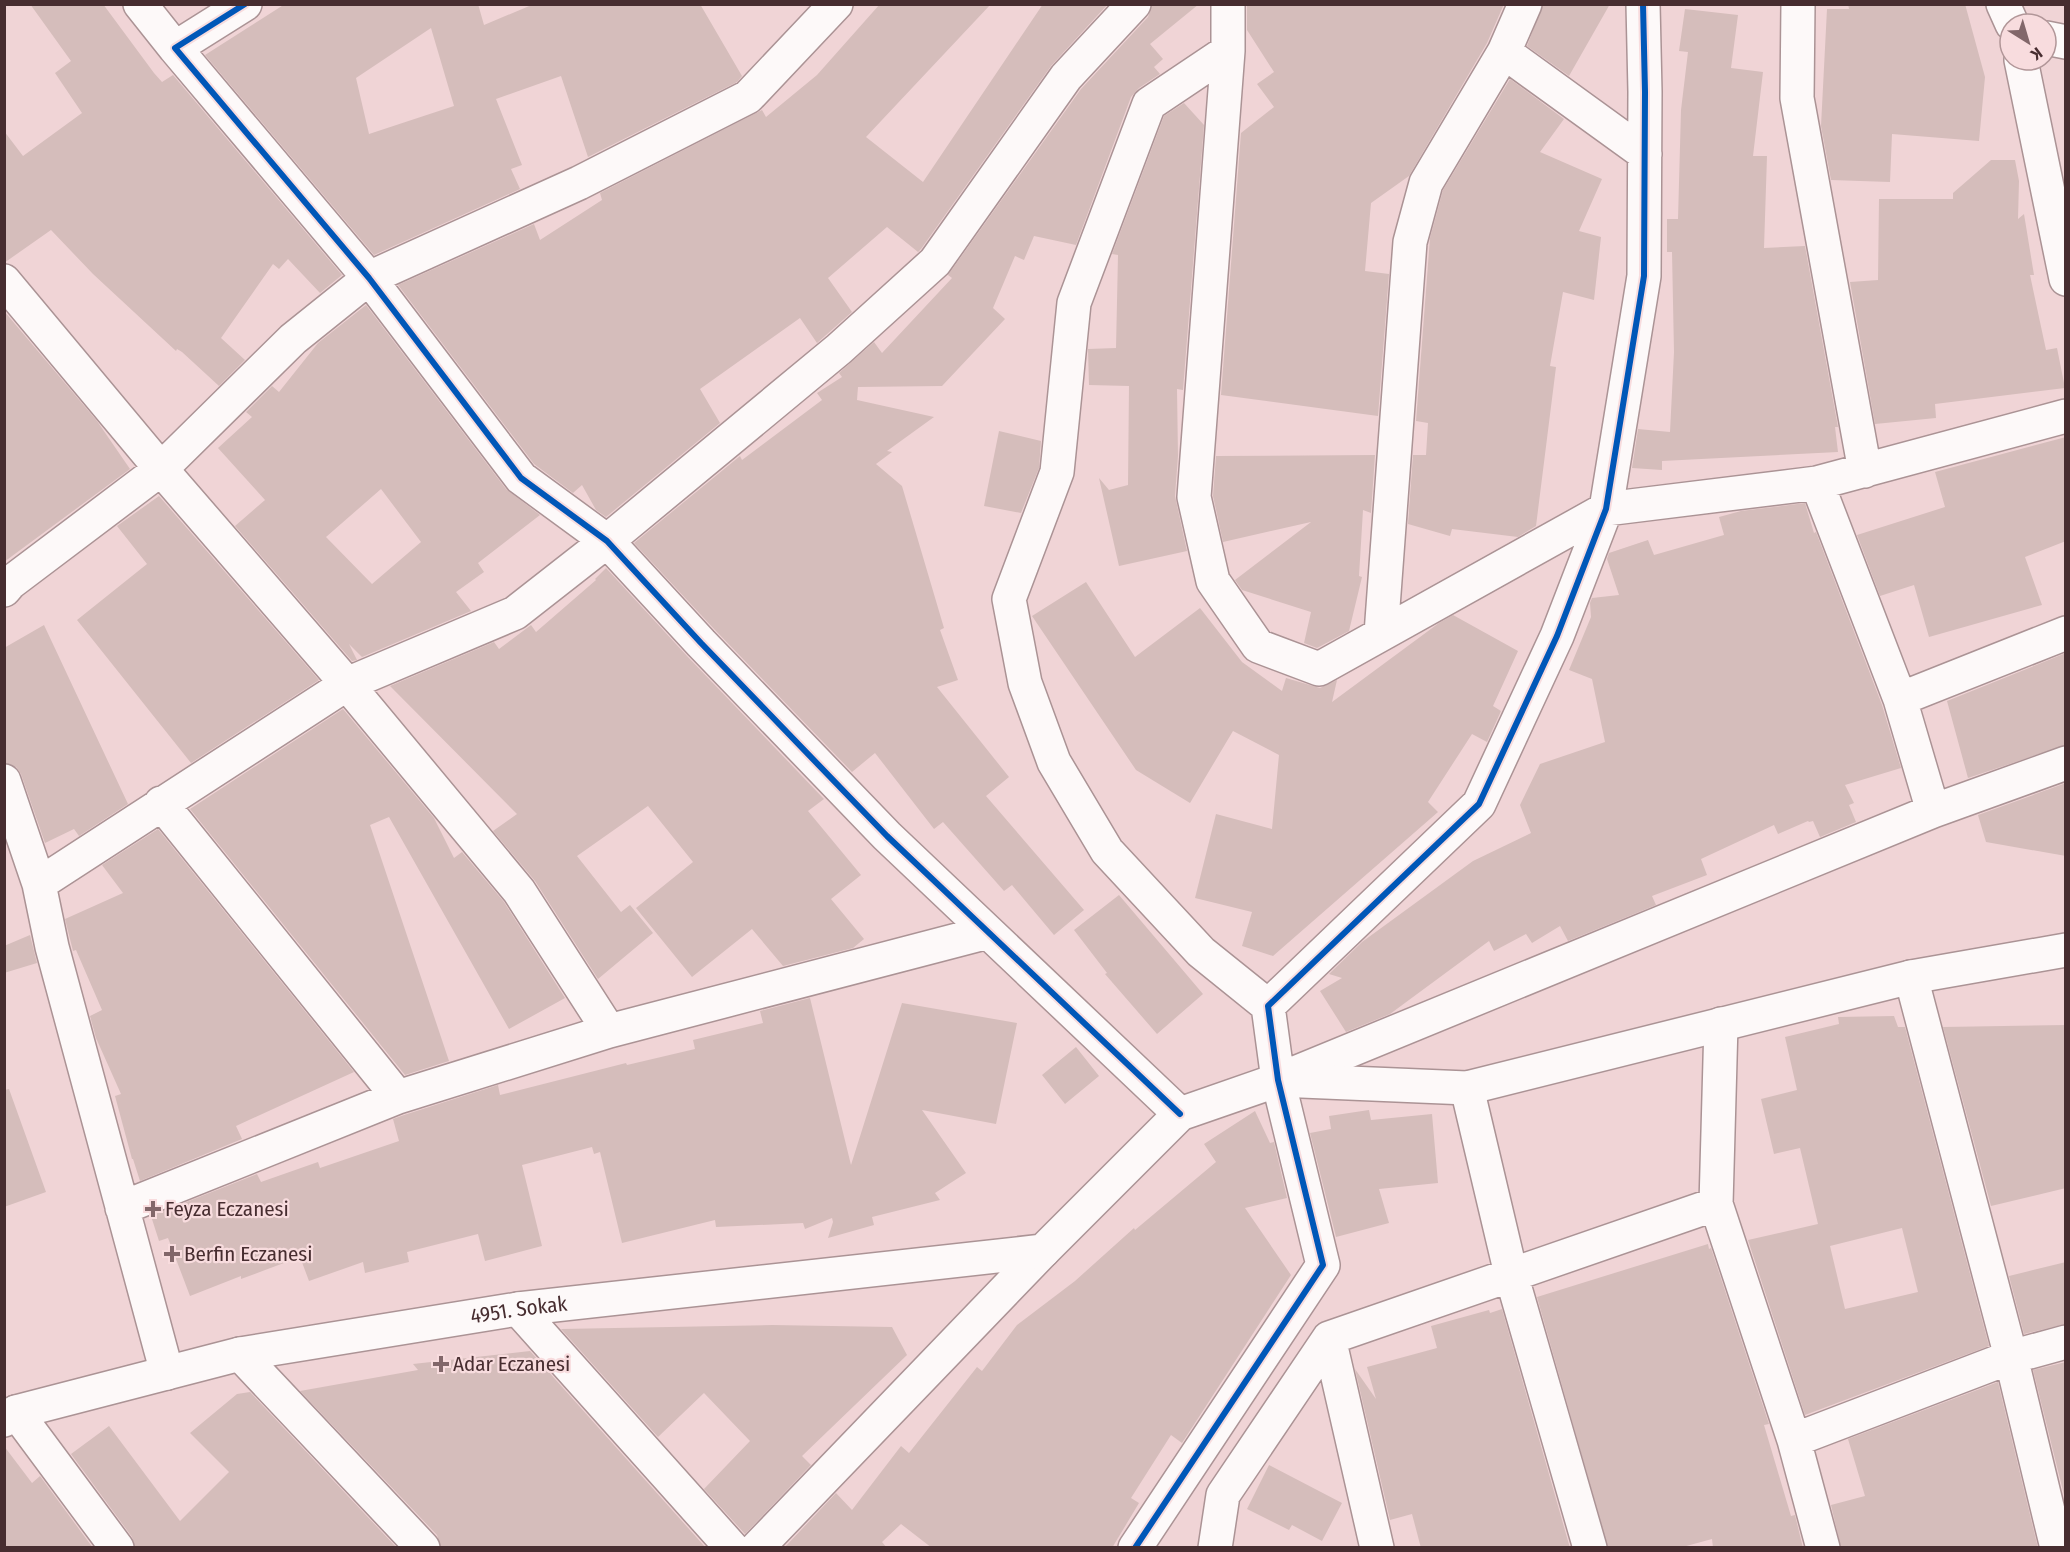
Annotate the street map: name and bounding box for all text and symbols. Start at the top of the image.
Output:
north arrow [1998,12,2058,72]
text: K [2027,43,2046,64]
place label: Feyza Eczanesi [165,1196,289,1222]
marker: Feyza Eczanesi [146,1202,160,1216]
place label: Berfin Eczanesi [184,1241,313,1267]
marker: Berfin Eczanesi [165,1247,179,1261]
street label: 4951. Sokak [468,1291,569,1330]
place label: Adar Eczanesi [453,1351,570,1377]
marker: Adar Eczanesi [434,1357,448,1371]

